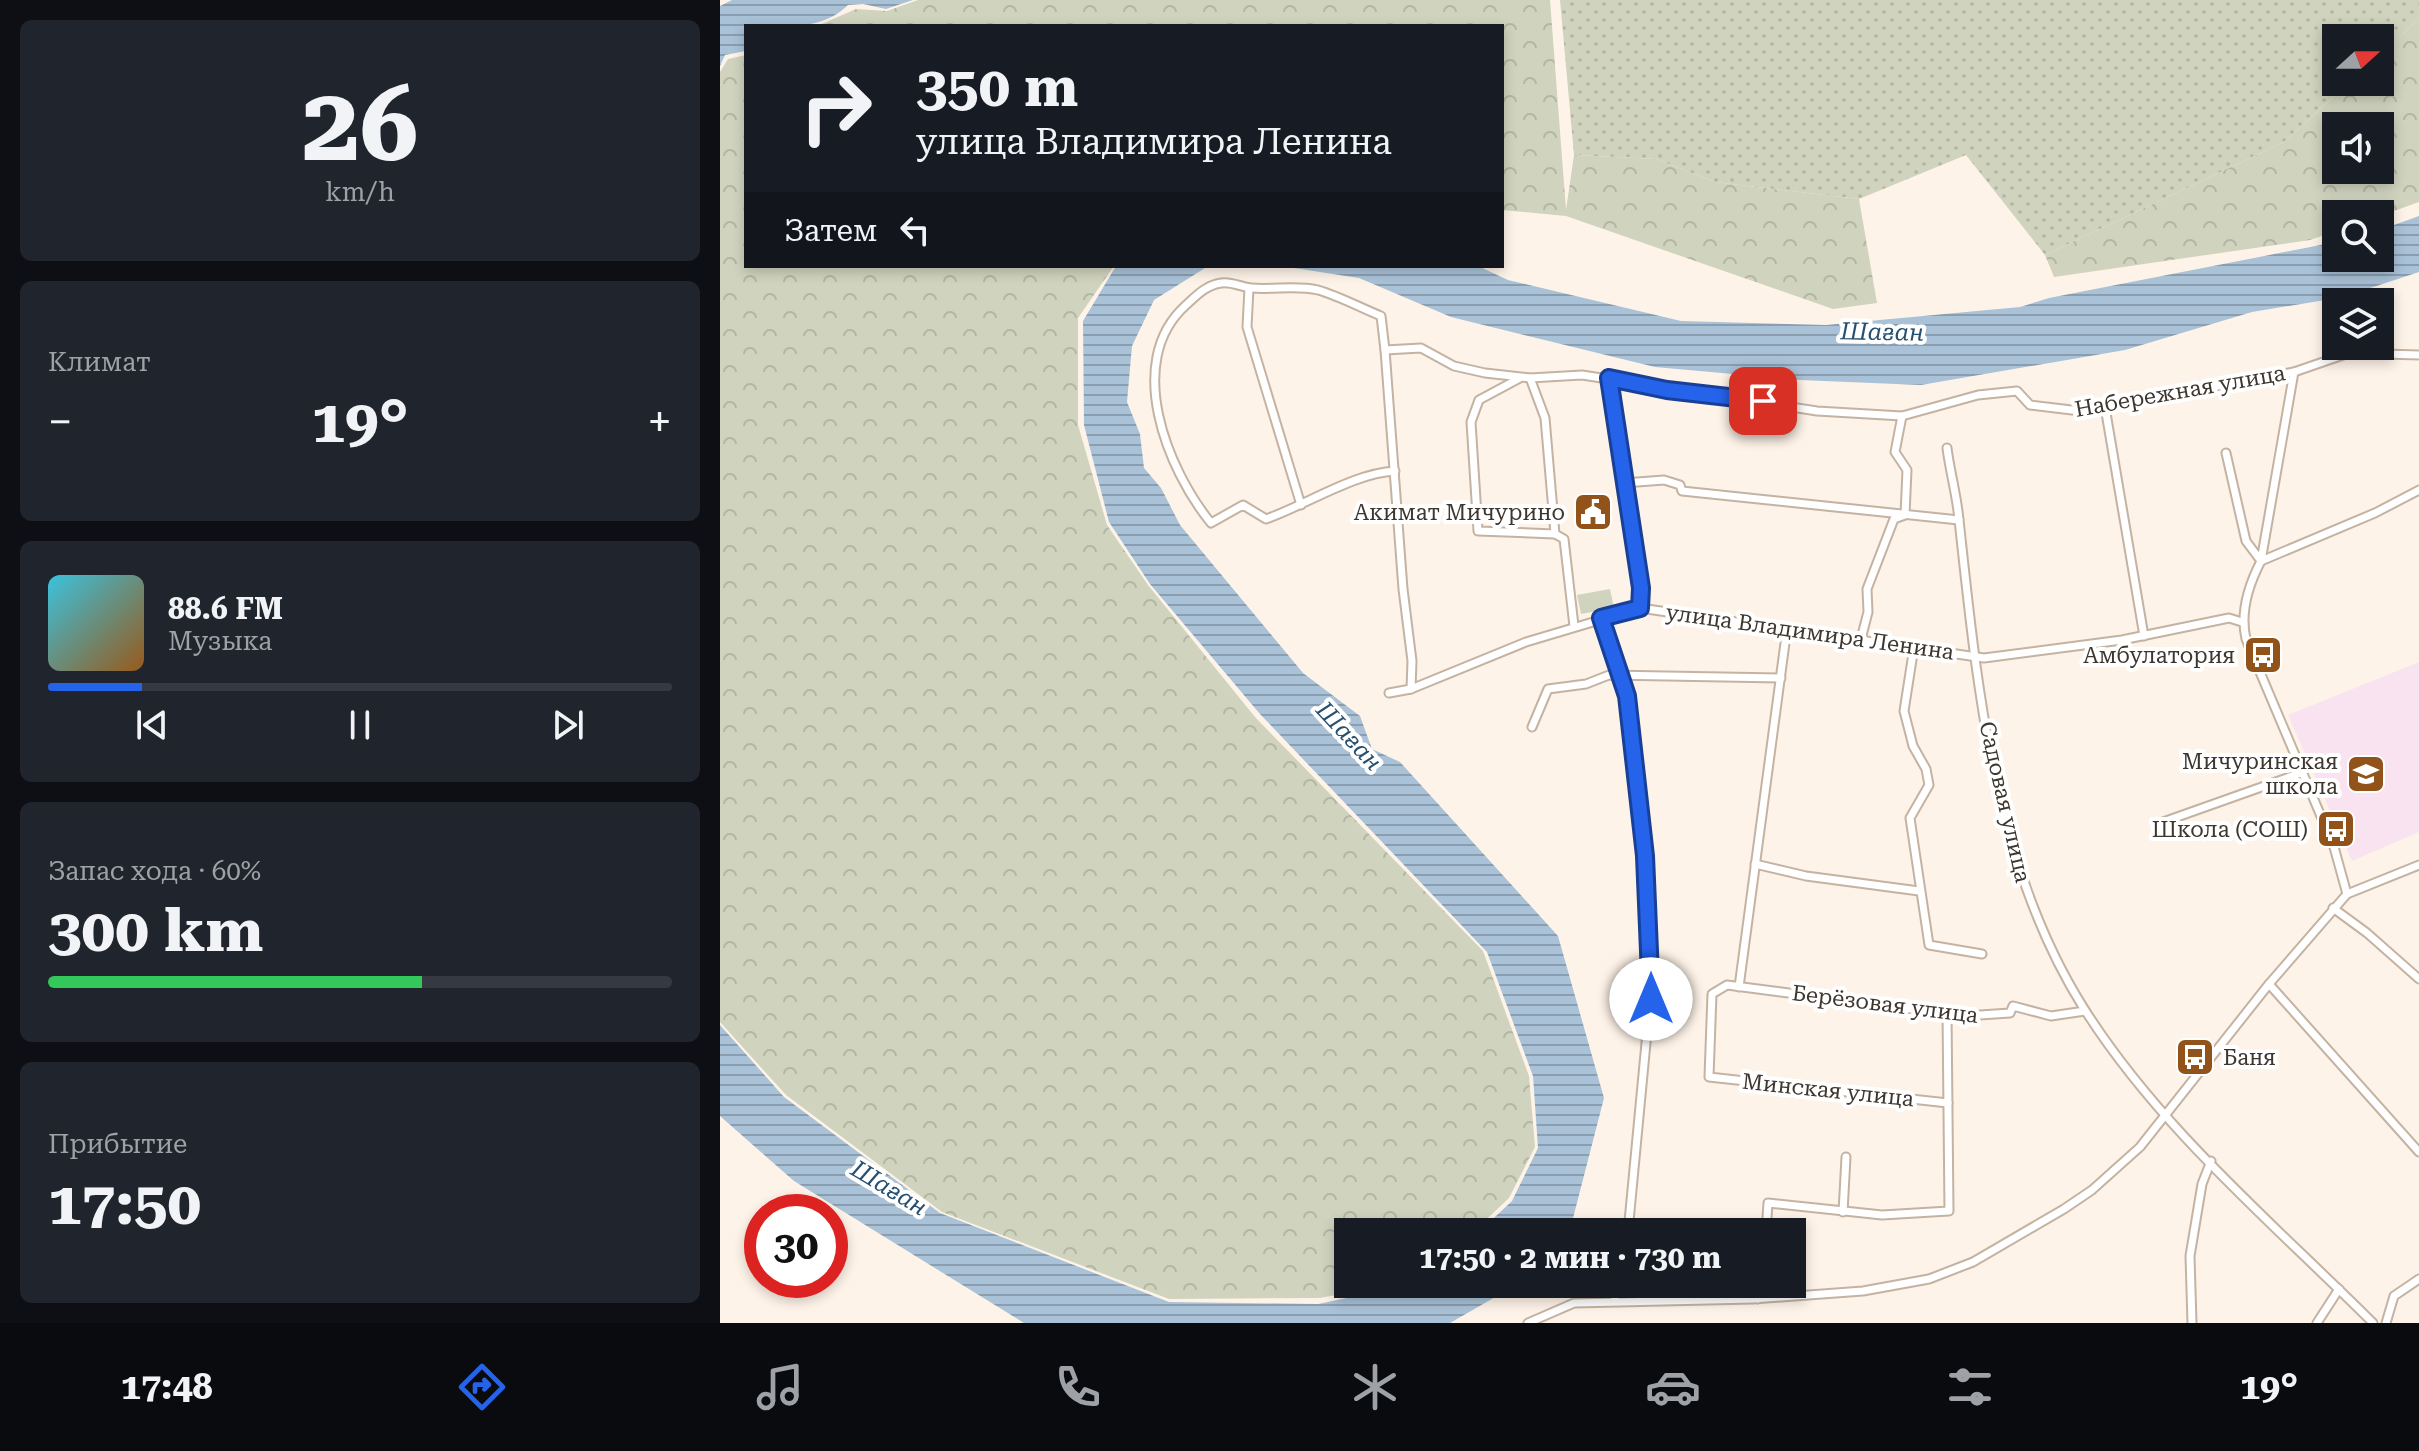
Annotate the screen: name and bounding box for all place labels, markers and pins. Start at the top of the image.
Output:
pin [1729,367,1797,435]
public building icon: Акимат Мичурино [1572,491,1614,533]
place label: Акимат Мичурино [1354,500,1565,525]
bus stop icon: Амбулатория [2242,634,2284,676]
place label: Амбулатория [2083,643,2235,668]
place label: Мичуринская школа [2182,749,2338,799]
school or university icon: Мичуринская школа [2345,753,2387,795]
bus stop icon: Школа (СОШ) [2315,808,2357,850]
place label: Школа (СОШ) [2152,817,2308,842]
bus stop icon: Баня [2174,1036,2216,1078]
place label: Баня [2223,1045,2276,1070]

